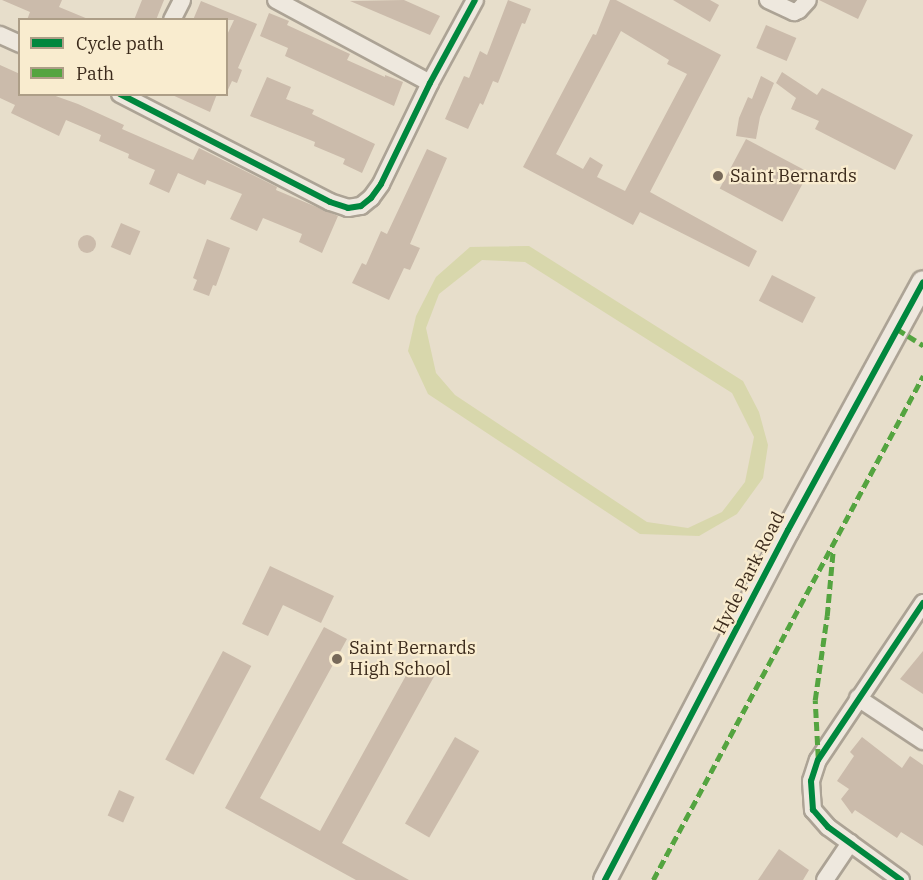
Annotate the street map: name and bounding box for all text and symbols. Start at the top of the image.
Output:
legend [18,18,228,96]
text: Cycle path [76,32,164,55]
text: Path [76,62,114,85]
place label: Saint Bernards [730,165,857,187]
marker: Saint Bernards [711,169,725,183]
street label: Hyde Park Road [709,508,789,638]
place label: Saint Bernards High School [349,638,476,680]
marker: Saint Bernards High School [330,652,344,666]

